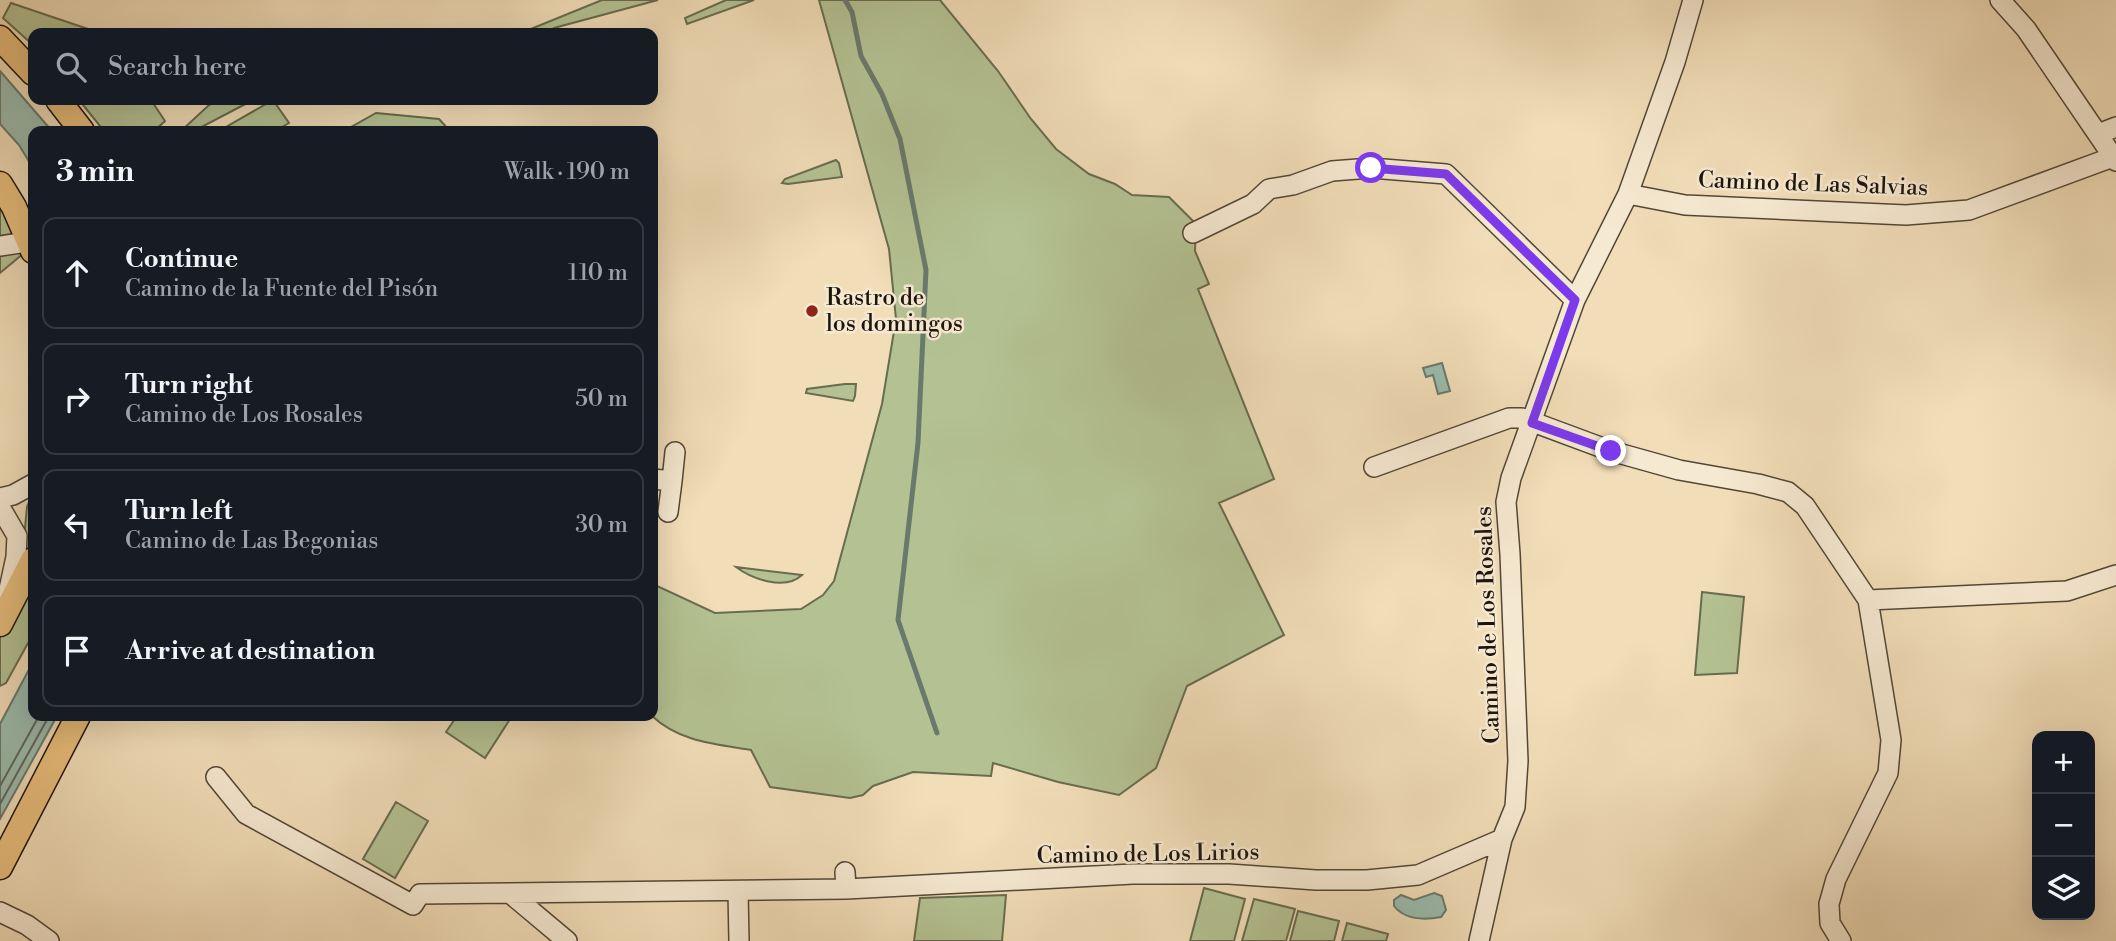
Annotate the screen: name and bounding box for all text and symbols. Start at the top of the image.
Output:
search box [28,28,658,105]
icon: search [52,48,90,86]
text: Search here [108,51,247,83]
route start [1355,152,1386,183]
text: 3 min [56,153,134,191]
text: Walk · 190 m [504,158,630,186]
street label: Camino de Las Salvias [1697,166,1929,202]
text: Continue [125,243,238,275]
icon: ahead [58,254,96,292]
text: 110 m [568,259,628,287]
text: Camino de la Fuente del Pisón [125,275,438,303]
place label: Rastro de los domingos [826,284,963,338]
marker: Rastro de los domingos [804,303,820,319]
text: Turn right [125,369,253,401]
icon: right [58,380,96,418]
text: 50 m [575,385,628,413]
text: Camino de Los Rosales [125,401,363,429]
route end [1595,435,1626,466]
text: Turn left [125,495,233,527]
icon: left [58,506,96,544]
street label: Camino de Los Rosales [1470,506,1506,744]
text: 30 m [575,511,628,539]
text: Camino de Las Begonias [125,527,378,555]
icon: arrive [58,632,96,670]
text: Arrive at destination [125,635,375,667]
map controls [2032,731,2095,920]
button: + [2032,731,2095,794]
button: − [2032,794,2095,857]
street label: Camino de Los Lirios [1036,838,1260,870]
button: layers [2032,857,2095,920]

